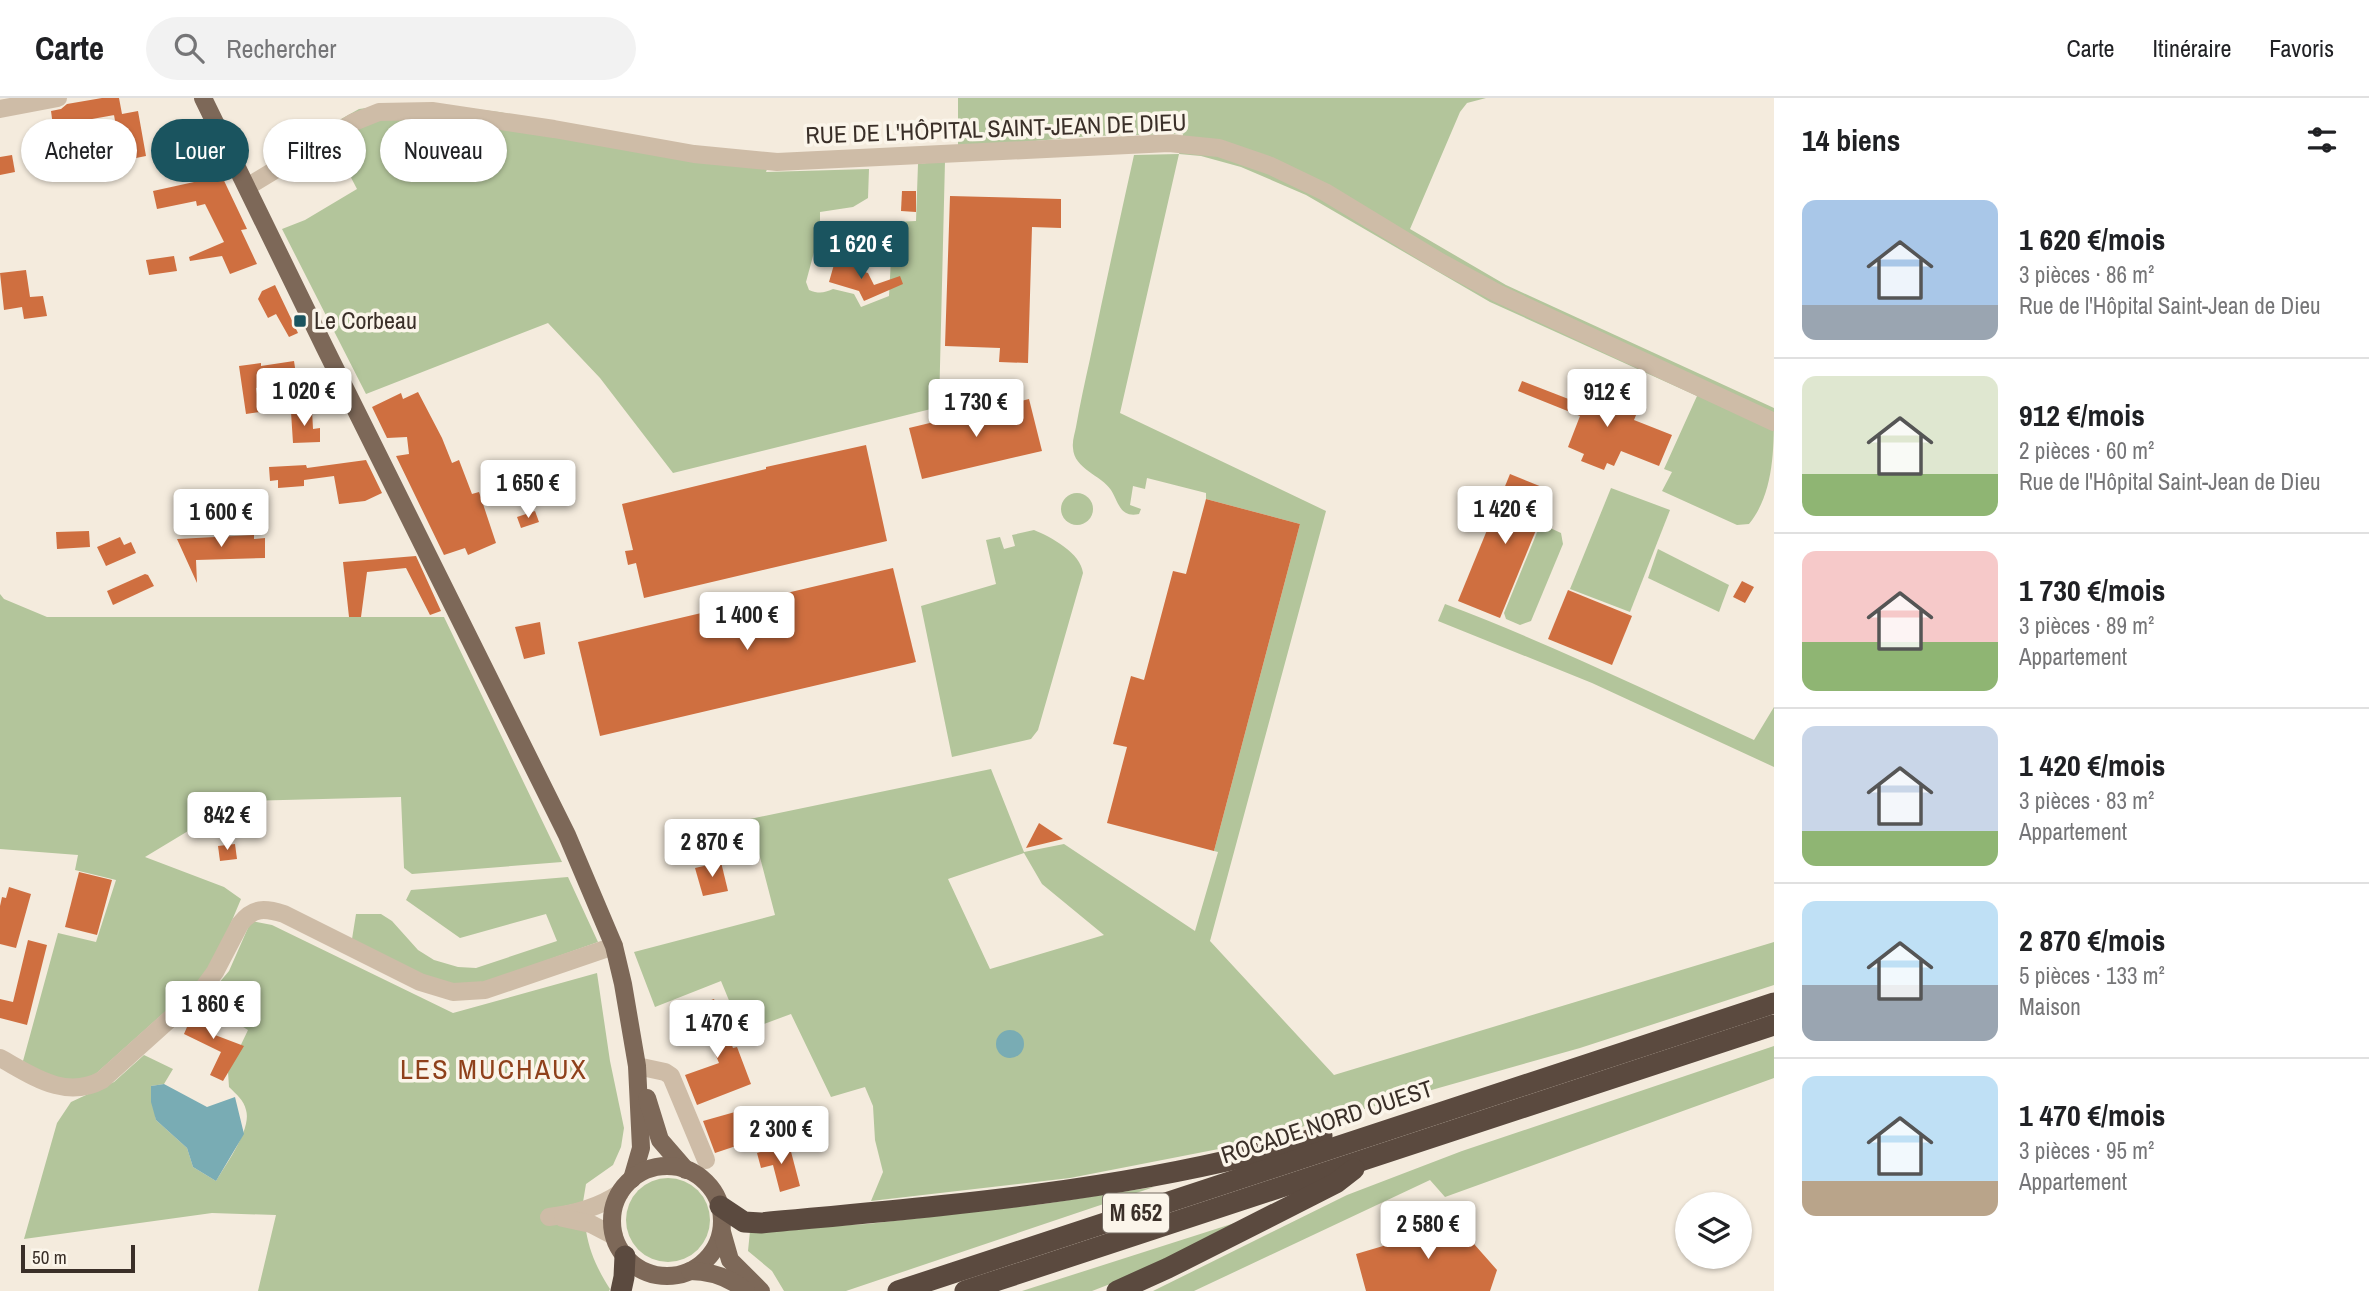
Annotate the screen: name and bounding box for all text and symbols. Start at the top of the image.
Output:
search box [146,17,636,80]
text: Carte [35,26,104,70]
icon: search [170,29,208,67]
text: Rechercher [226,31,336,66]
text: Carte [2066,32,2115,64]
text: Itinéraire [2153,32,2231,64]
text: Favoris [2269,32,2334,64]
street label: RUE DE L'HÔPITAL SAINT-JEAN DE DIEU [805,105,1187,151]
chip: Acheter [21,119,137,182]
chip: Louer [151,119,249,182]
chip: Filtres [263,119,366,182]
chip: Nouveau [380,119,507,182]
text: 14 biens [1802,120,1900,160]
icon: filters [2303,121,2341,159]
text: 1 620 €/mois [2019,219,2165,259]
pin: 1 620 € [796,222,926,281]
text: 1 620 € [830,228,892,259]
icon: home [1858,228,1942,312]
text: 3 pièces · 86 m² [2019,259,2154,290]
text: Rue de l'Hôpital Saint-Jean de Dieu [2019,290,2320,321]
place label: Le Corbeau [314,304,417,336]
marker: Le Corbeau [292,313,308,329]
pin: 1 020 € [239,368,369,428]
pin: 912 € [1558,370,1656,429]
text: 1 020 € [273,375,335,406]
text: 912 € [1583,376,1631,407]
pin: 1 730 € [911,380,1041,439]
text: 1 730 € [945,386,1007,417]
text: 912 €/mois [2019,395,2145,435]
icon: home [1858,404,1942,488]
text: 2 pièces · 60 m² [2019,435,2154,466]
pin: 1 650 € [463,460,593,520]
text: Rue de l'Hôpital Saint-Jean de Dieu [2019,466,2320,497]
text: 1 650 € [497,467,559,498]
pin: 1 420 € [1440,486,1570,546]
pin: 1 600 € [156,490,286,549]
text: 1 420 € [1474,493,1536,524]
text: 1 600 € [190,496,252,527]
text: 1 730 €/mois [2019,570,2165,610]
icon: home [1858,579,1942,663]
pin: 1 400 € [682,592,812,652]
text: 1 400 € [716,599,778,630]
text: 3 pièces · 89 m² [2019,610,2154,641]
text: Appartement [2019,641,2127,672]
text: 1 420 €/mois [2019,745,2165,785]
icon: home [1858,754,1942,838]
text: 3 pièces · 83 m² [2019,785,2154,816]
pin: 842 € [178,792,276,852]
text: 842 € [203,799,251,830]
text: Appartement [2019,816,2127,847]
pin: 2 870 € [647,820,777,879]
text: 2 870 € [681,826,743,857]
text: 2 870 €/mois [2019,920,2165,960]
icon: home [1858,929,1942,1013]
text: 5 pièces · 133 m² [2019,960,2165,991]
pin: 1 860 € [148,982,278,1041]
text: 1 860 € [182,988,244,1019]
text: Maison [2019,991,2081,1022]
pin: 1 470 € [652,1000,782,1060]
text: 1 470 € [686,1007,748,1038]
district label: LES MUCHAUX [400,1050,588,1088]
street label: ROCADE NORD OUEST [1217,1072,1437,1170]
text: 1 470 €/mois [2019,1095,2165,1135]
icon: home [1858,1104,1942,1188]
pin: 2 300 € [716,1107,846,1166]
text: 2 300 € [750,1113,812,1144]
text: 3 pièces · 95 m² [2019,1135,2154,1166]
text: Appartement [2019,1166,2127,1197]
map controls [1675,1192,1752,1269]
button: layers [1675,1192,1752,1269]
road number: M 652 [1103,1194,1169,1232]
pin: 2 580 € [1363,1202,1493,1261]
text: 2 580 € [1397,1208,1459,1239]
scale bar [21,1242,135,1274]
text: 50 m [32,1244,67,1270]

